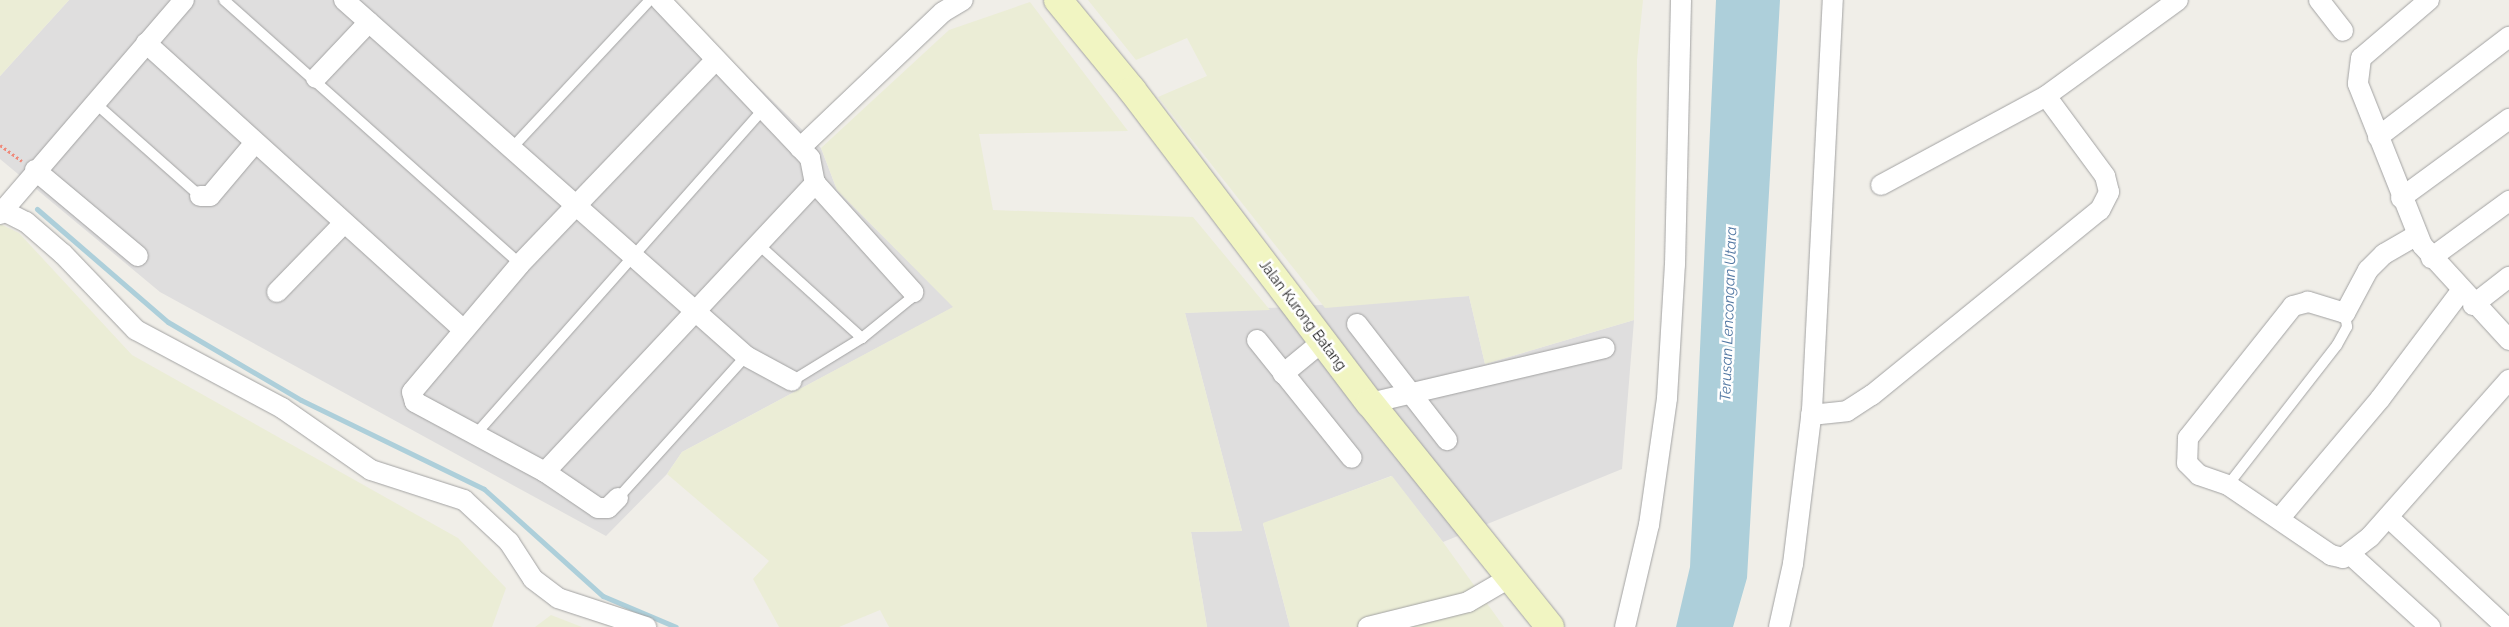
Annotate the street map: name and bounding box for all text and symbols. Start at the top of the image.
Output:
water label: Terusan Lencongan Utara [1717,226,1741,402]
street label: Jalan Kurong Batang [1256,256,1350,374]

